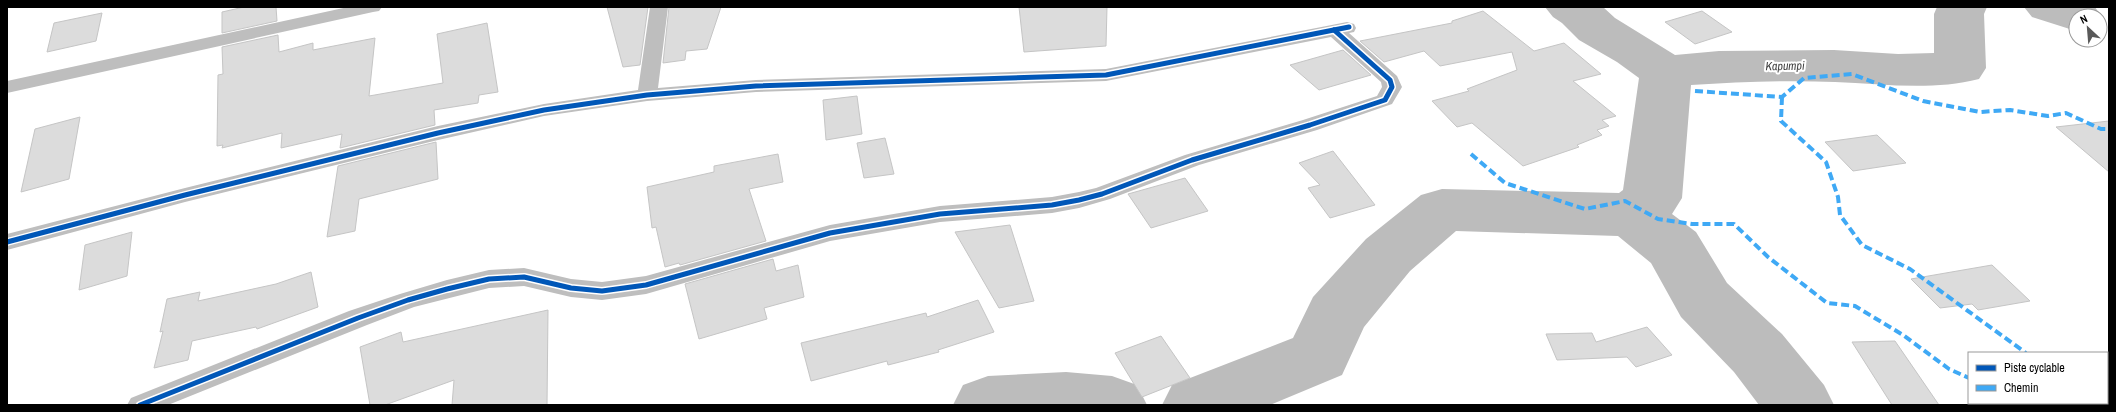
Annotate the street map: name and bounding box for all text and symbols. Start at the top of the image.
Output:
north arrow [2068,8,2108,48]
text: N [2078,11,2090,27]
water label: Kapumpi [1765,58,1805,74]
legend [1968,352,2108,404]
text: Piste cyclable [2004,360,2065,376]
text: Chemin [2004,380,2038,396]

